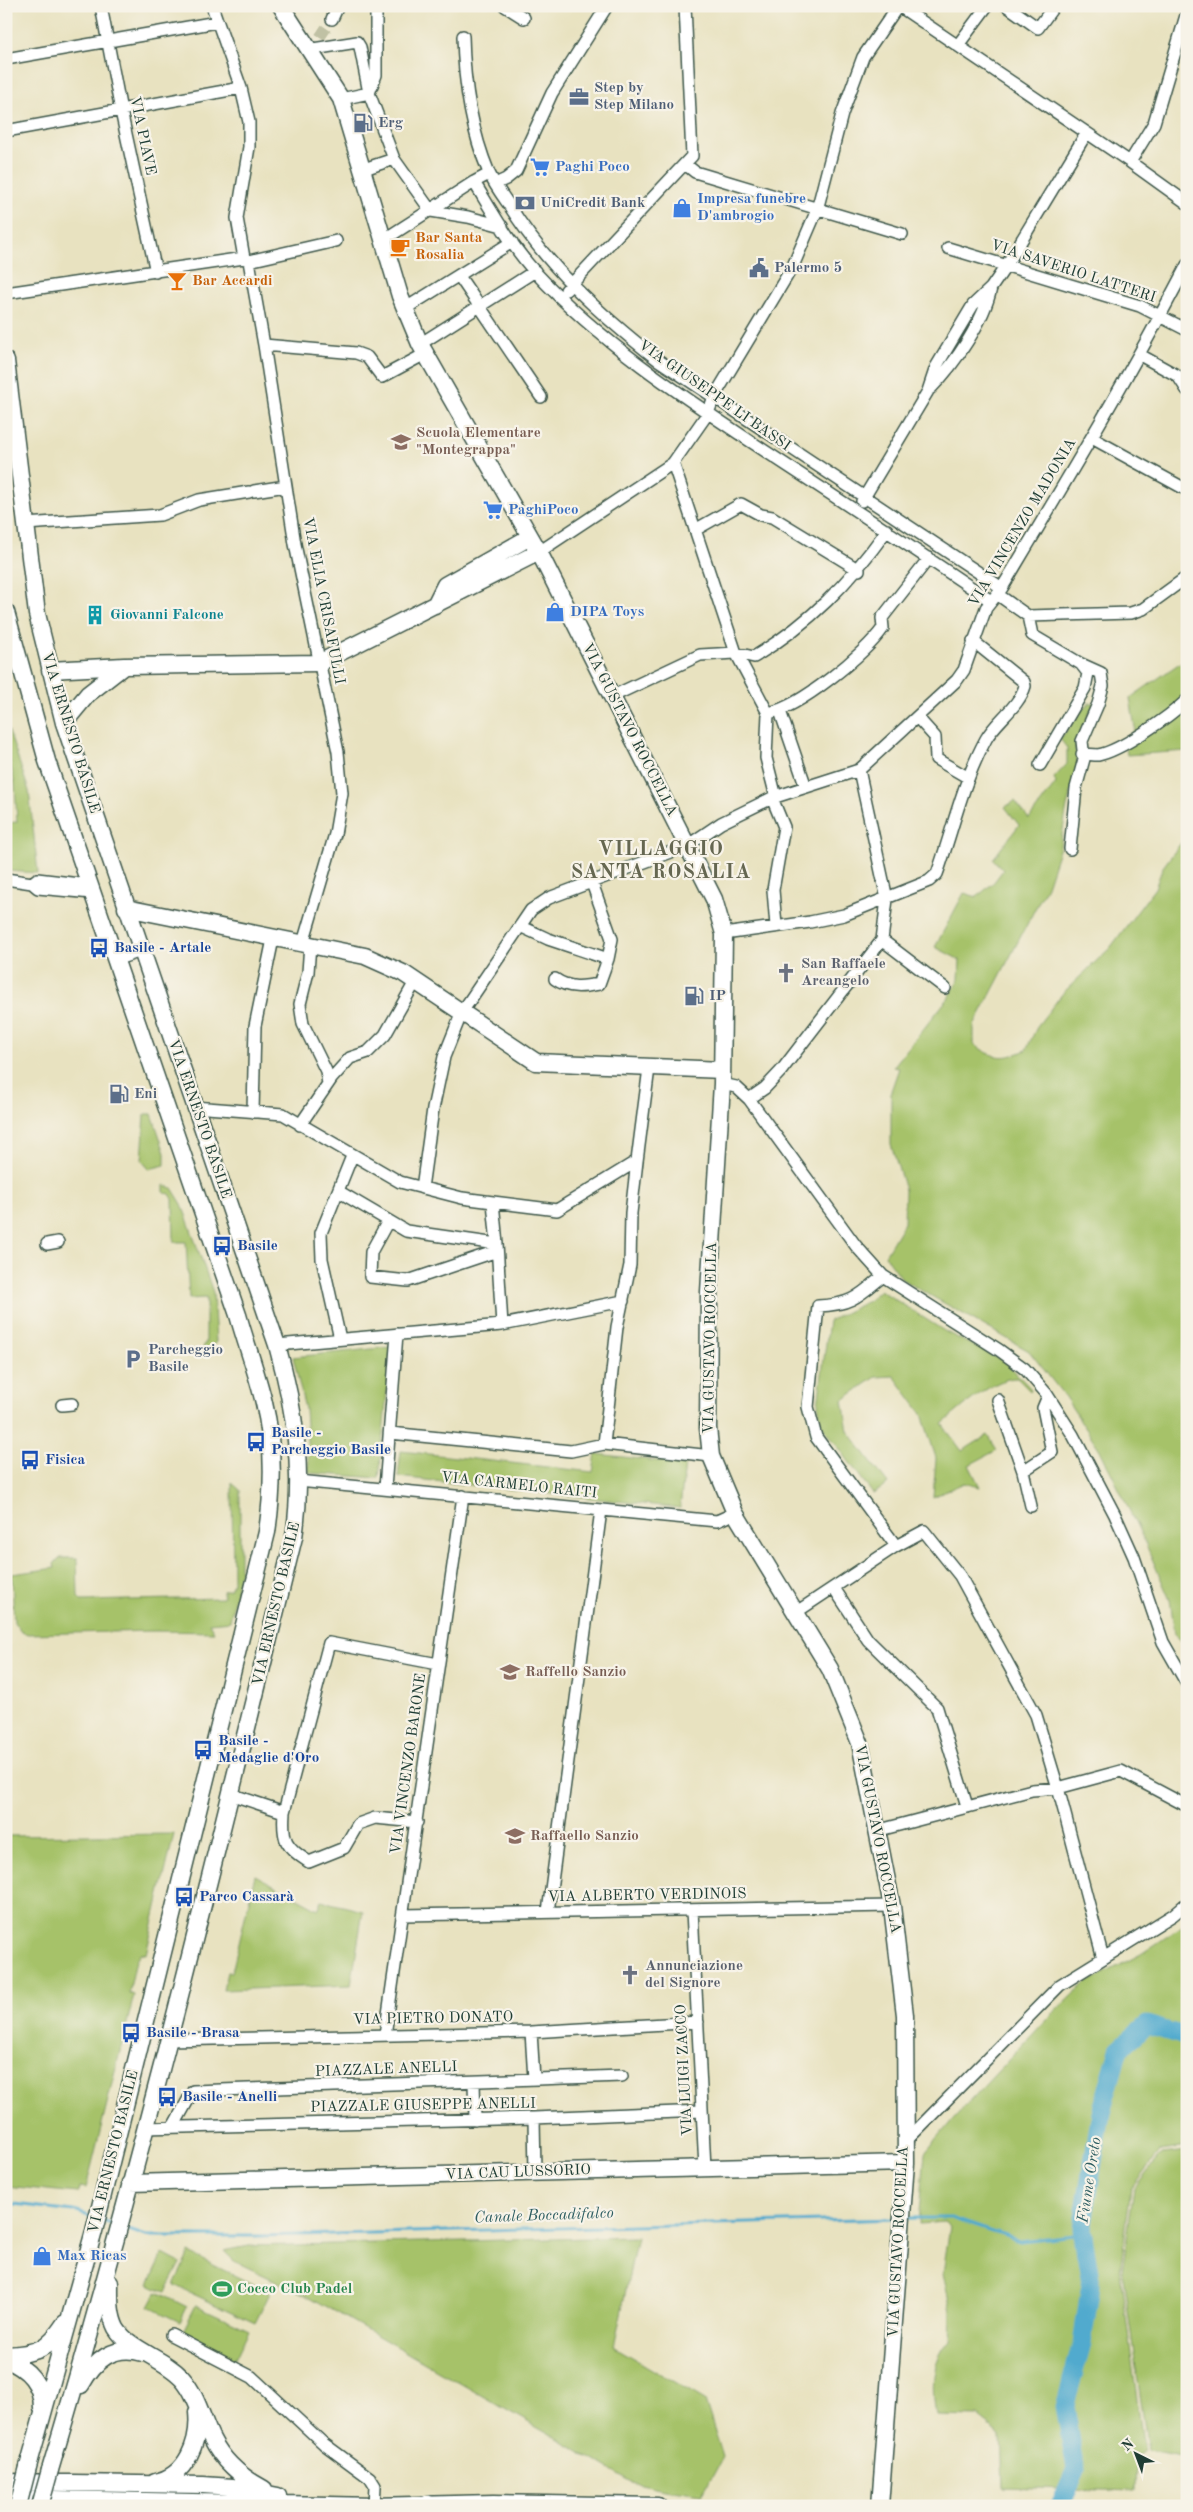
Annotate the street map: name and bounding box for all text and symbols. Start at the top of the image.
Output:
place label: Step by Step Milano [594,81,674,113]
office icon: Step by Step Milano [568,86,590,108]
street label: VIA PIAVE [126,95,158,177]
fuel station icon: Erg [352,112,374,134]
place label: Erg [378,116,404,131]
supermarket icon: Paghi Poco [529,156,551,178]
place label: Paghi Poco [555,160,630,175]
bank icon: UniCredit Bank [514,192,536,214]
place label: Impresa funebre D'ambrogio [697,192,806,224]
place label: UniCredit Bank [540,196,646,211]
shop icon: Impresa funebre D'ambrogio [671,197,693,219]
place label: Bar Santa Rosalia [415,231,483,263]
cafe icon: Bar Santa Rosalia [389,236,411,258]
street label: VIA SAVERIO LATTERI [988,238,1158,306]
public building icon: Palermo 5 [748,257,770,279]
place label: Palermo 5 [774,261,842,276]
bar icon: Bar Accardi [166,270,188,292]
place label: Bar Accardi [192,274,272,289]
street label: VIA GIUSEPPE LI BASSI [635,338,793,454]
place label: Scuola Elementare "Montegrappa" [416,426,541,458]
school or university icon: Scuola Elementare "Montegrappa" [390,431,412,453]
street label: VIA VINCENZO MADONIA [967,436,1080,610]
supermarket icon: PaghiPoco [482,499,504,521]
place label: PaghiPoco [508,503,579,518]
street label: VIA ELIA CRISAFULLI [299,516,347,686]
shop icon: DIPA Toys [544,601,566,623]
building icon: Giovanni Falcone [84,604,106,626]
place label: DIPA Toys [570,605,644,620]
place label: Giovanni Falcone [110,608,224,623]
street label: VIA GUSTAVO ROCCELLA [579,641,680,819]
street label: VIA ERNESTO BASILE [38,651,102,815]
district label: VILLAGGIO SANTA ROSALIA [571,840,751,883]
bus stop icon: Basile - Artale [88,937,110,959]
place label: Basile - Artale [114,941,211,956]
place label: San Raffaele Arcangelo [801,957,886,989]
church icon: San Raffaele Arcangelo [775,962,797,984]
fuel station icon: IP [683,985,705,1007]
place label: IP [709,989,726,1004]
street label: VIA ERNESTO BASILE [165,1037,233,1201]
fuel station icon: Eni [108,1083,130,1105]
place label: Eni [134,1087,157,1102]
bus stop icon: Basile [211,1235,233,1257]
place label: Basile [237,1239,278,1254]
street label: VIA GUSTAVO ROCCELLA [702,1241,720,1434]
place label: Parcheggio Basile [148,1343,223,1375]
parking icon: Parcheggio Basile [122,1348,144,1370]
place label: Basile - Parcheggio Basile [271,1426,391,1458]
bus stop icon: Basile - Parcheggio Basile [245,1431,267,1453]
bus stop icon: Fisica [19,1449,41,1471]
place label: Fisica [45,1453,85,1468]
street label: VIA CARMELO RAITI [440,1470,598,1502]
street label: VIA ERNESTO BASILE [251,1521,303,1687]
school or university icon: Raffello Sanzio [499,1661,521,1683]
place label: Raffello Sanzio [525,1665,626,1680]
street label: VIA VINCENZO BARONE [389,1672,429,1856]
place label: Basile - Medaglie d'Oro [218,1734,319,1766]
bus stop icon: Basile - Medaglie d'Oro [192,1739,214,1761]
street label: VIA GUSTAVO ROCCELLA [851,1743,903,1935]
school or university icon: Raffaello Sanzio [504,1825,526,1847]
place label: Raffaello Sanzio [530,1829,639,1844]
bus stop icon: Parco Cassarà [173,1886,195,1908]
street label: VIA ALBERTO VERDINOIS [547,1887,747,1905]
place label: Parco Cassarà [199,1890,294,1905]
place label: Annunciazione del Signore [645,1959,743,1991]
church icon: Annunciazione del Signore [619,1964,641,1986]
street label: VIA LUIGI ZACCO [674,2004,696,2136]
street label: VIA PIETRO DONATO [353,2010,513,2028]
bus stop icon: Basile - Brasa [120,2022,142,2044]
place label: Basile - Brasa [146,2026,240,2041]
street label: PIAZZALE ANELLI [315,2060,458,2080]
street label: VIA ERNESTO BASILE [86,2069,142,2235]
bus stop icon: Basile - Anelli [156,2086,178,2108]
place label: Basile - Anelli [182,2090,277,2105]
street label: PIAZZALE GIUSEPPE ANELLI [310,2097,536,2115]
water label: Fiume Oreto [1075,2136,1105,2225]
street label: VIA GUSTAVO ROCCELLA [886,2145,912,2338]
street label: VIA CAU LUSSORIO [445,2163,591,2183]
water label: Canale Boccadifalco [474,2206,614,2226]
shop icon: Max Ricas [31,2245,53,2267]
place label: Max Ricas [57,2249,126,2264]
sports icon: Cocco Club Padel [211,2278,233,2300]
place label: Cocco Club Padel [237,2282,353,2297]
north arrow [1110,2430,1160,2480]
text: N [1119,2436,1137,2454]

